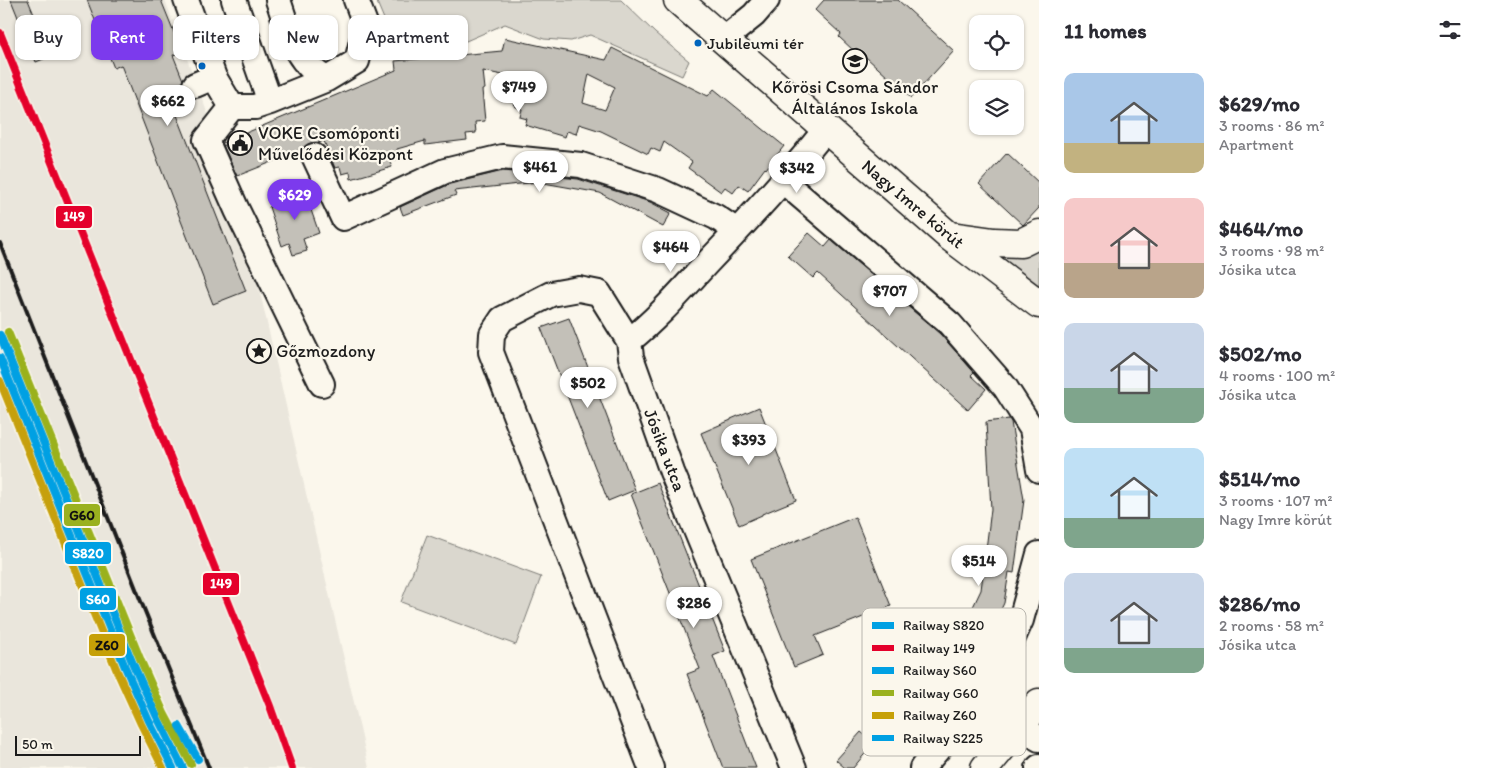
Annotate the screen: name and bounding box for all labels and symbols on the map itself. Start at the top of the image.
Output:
place label: Jubileumi tér [707,33,804,53]
marker: Jubileumi tér [693,38,703,48]
school or university icon: Kőrösi Csoma Sándor Általános Iskola [842,48,868,74]
unlabelled marker [197,61,207,71]
pin: $749 [489,70,549,113]
place label: Kőrösi Csoma Sándor Általános Iskola [772,76,939,119]
pin: $662 [138,84,198,127]
place label: VOKE Csomóponti Művelődési Központ [258,122,413,165]
public building icon: VOKE Csomóponti Művelődési Központ [227,130,253,156]
pin: $461 [510,150,570,193]
pin: $342 [767,152,827,194]
street label: Nagy Imre körút [857,155,969,253]
pin: $629 [265,178,325,221]
line badge: 149 [55,205,93,229]
text: 149 [63,208,85,225]
pin: $464 [641,230,701,273]
pin: $707 [860,274,920,317]
place icon: Gőzmozdony [246,338,272,364]
place label: Gőzmozdony [276,340,376,362]
pin: $502 [558,366,618,409]
street label: Jósika utca [639,405,691,495]
pin: $393 [719,424,779,466]
line badge: G60 [63,503,101,527]
text: G60 [69,507,95,524]
line badge: S820 [64,541,112,565]
pin: $514 [949,544,1009,587]
text: S820 [72,545,104,562]
line badge: 149 [202,572,240,596]
text: 149 [210,575,232,592]
pin: $286 [664,586,724,629]
line badge: S60 [79,587,117,611]
text: S60 [86,591,110,608]
legend [862,608,1026,756]
text: Railway S820 [903,617,984,634]
line badge: Z60 [88,633,126,657]
text: Z60 [95,637,119,654]
text: Railway 149 [903,640,975,657]
text: Railway S60 [903,662,977,679]
text: Railway G60 [903,685,979,702]
text: Railway Z60 [903,707,977,724]
text: Railway S225 [903,730,983,747]
scale bar [15,733,141,756]

